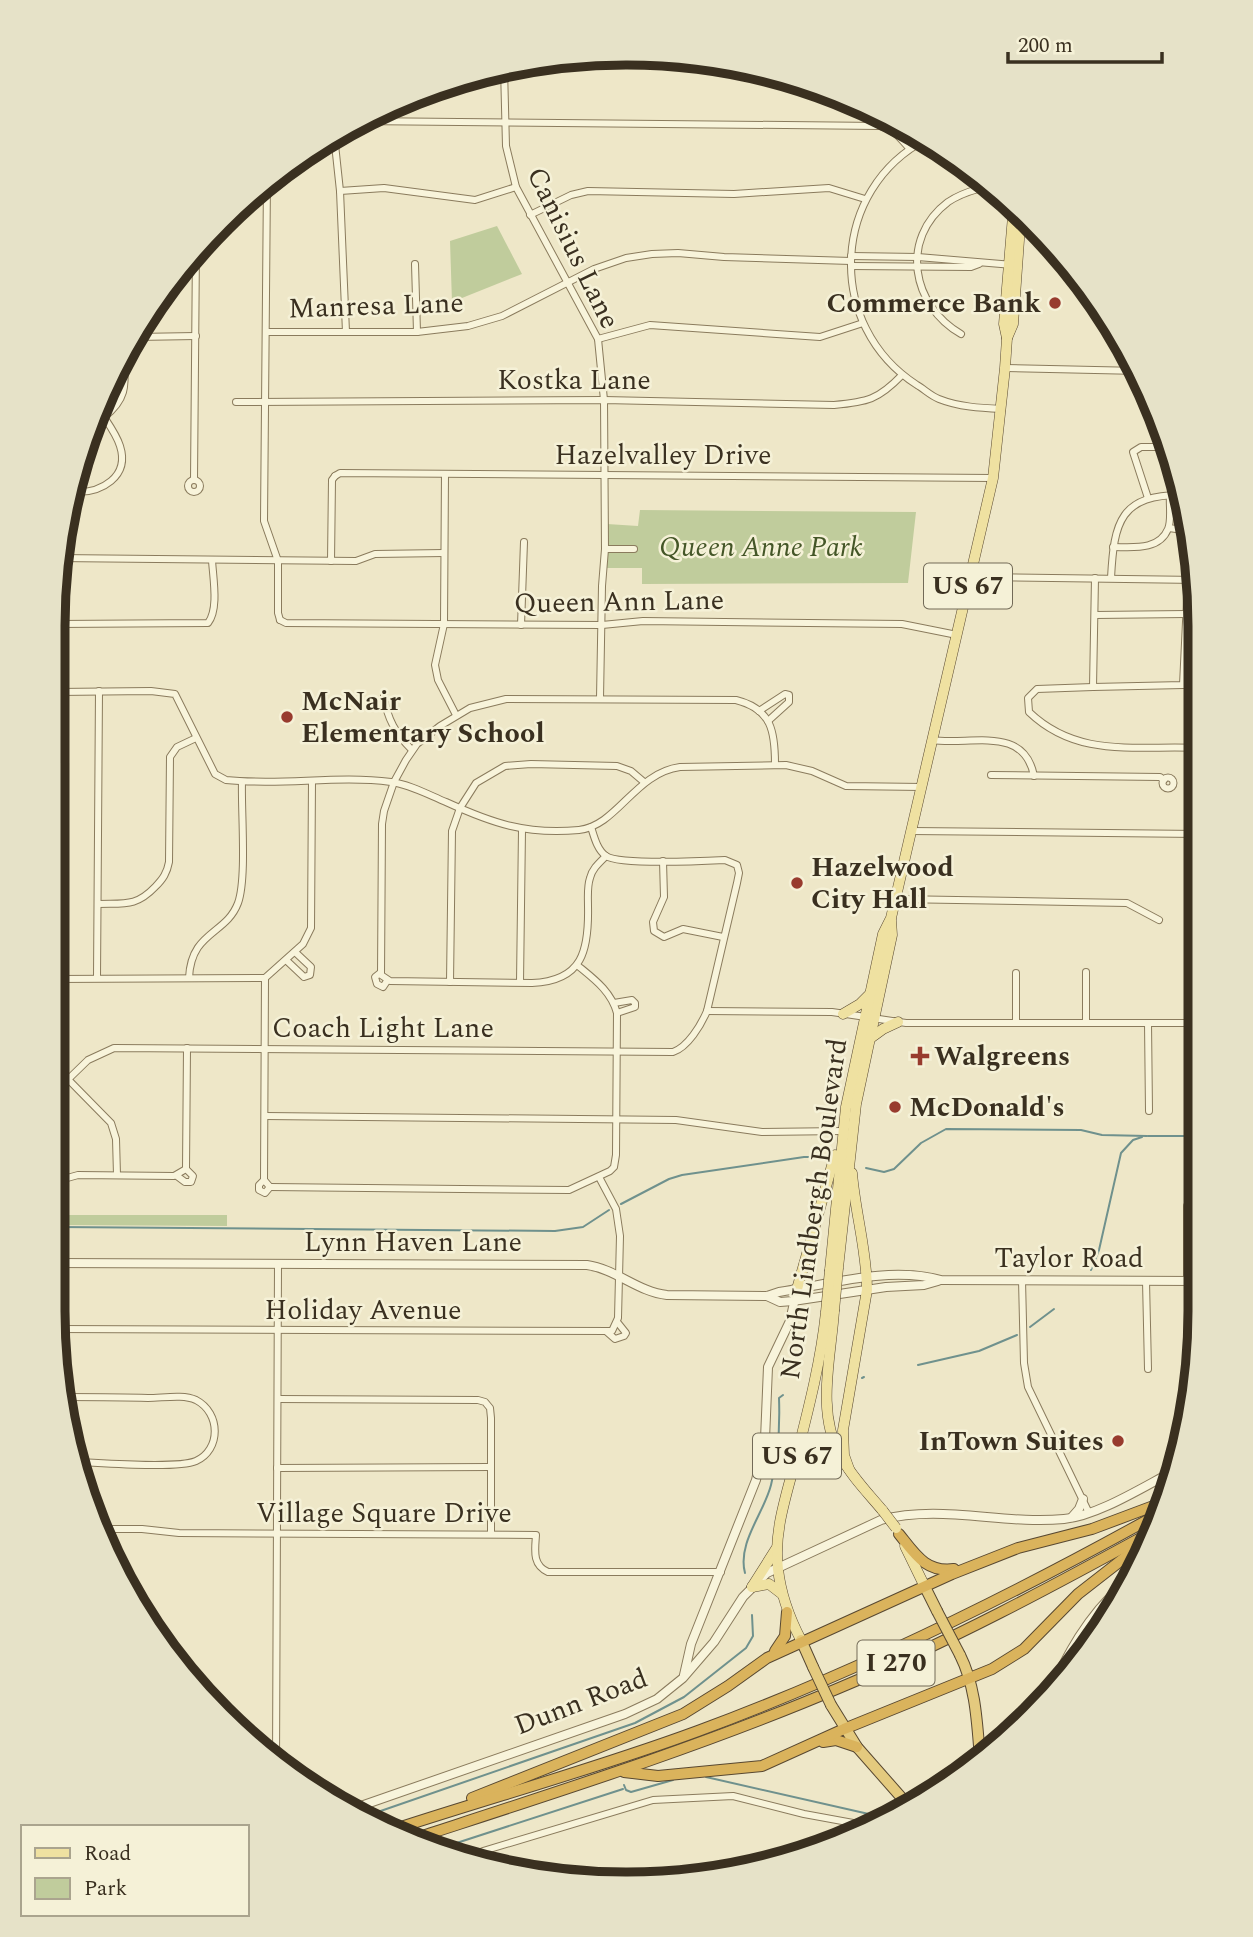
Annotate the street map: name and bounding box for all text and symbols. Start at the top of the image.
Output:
scale bar [1008,21,1162,65]
text: 200 m [1018,30,1073,62]
street label: Canisius Lane [515,160,631,336]
street label: Manresa Lane [288,281,464,331]
place label: Commerce Bank [827,282,1041,325]
marker: Commerce Bank [1047,295,1063,311]
street label: Kostka Lane [497,359,651,402]
street label: Hazelvalley Drive [554,434,772,477]
park label: Queen Anne Park [659,526,863,569]
road number: US 67 [924,564,1012,608]
street label: Queen Ann Lane [513,579,725,625]
place label: McNair Elementary School [301,680,545,755]
marker: McNair Elementary School [279,709,295,725]
place label: Hazelwood City Hall [811,846,954,921]
marker: Hazelwood City Hall [789,875,805,891]
street label: Coach Light Lane [272,1007,494,1050]
place label: Walgreens [934,1035,1070,1078]
street label: North Lindbergh Boulevard [769,1036,859,1382]
marker: Walgreens [912,1048,928,1064]
place label: McDonald's [909,1086,1065,1129]
marker: McDonald's [887,1099,903,1115]
street label: Lynn Haven Lane [304,1221,522,1264]
street label: Taylor Road [994,1237,1144,1280]
street label: Holiday Avenue [265,1289,461,1332]
place label: InTown Suites [918,1420,1104,1463]
marker: InTown Suites [1110,1433,1126,1449]
road number: US 67 [753,1434,841,1478]
street label: Village Square Drive [256,1492,512,1535]
road number: I 270 [858,1640,934,1686]
street label: Dunn Road [508,1657,654,1747]
legend [21,1825,248,1916]
text: Road [84,1838,131,1870]
text: Park [84,1873,128,1905]

